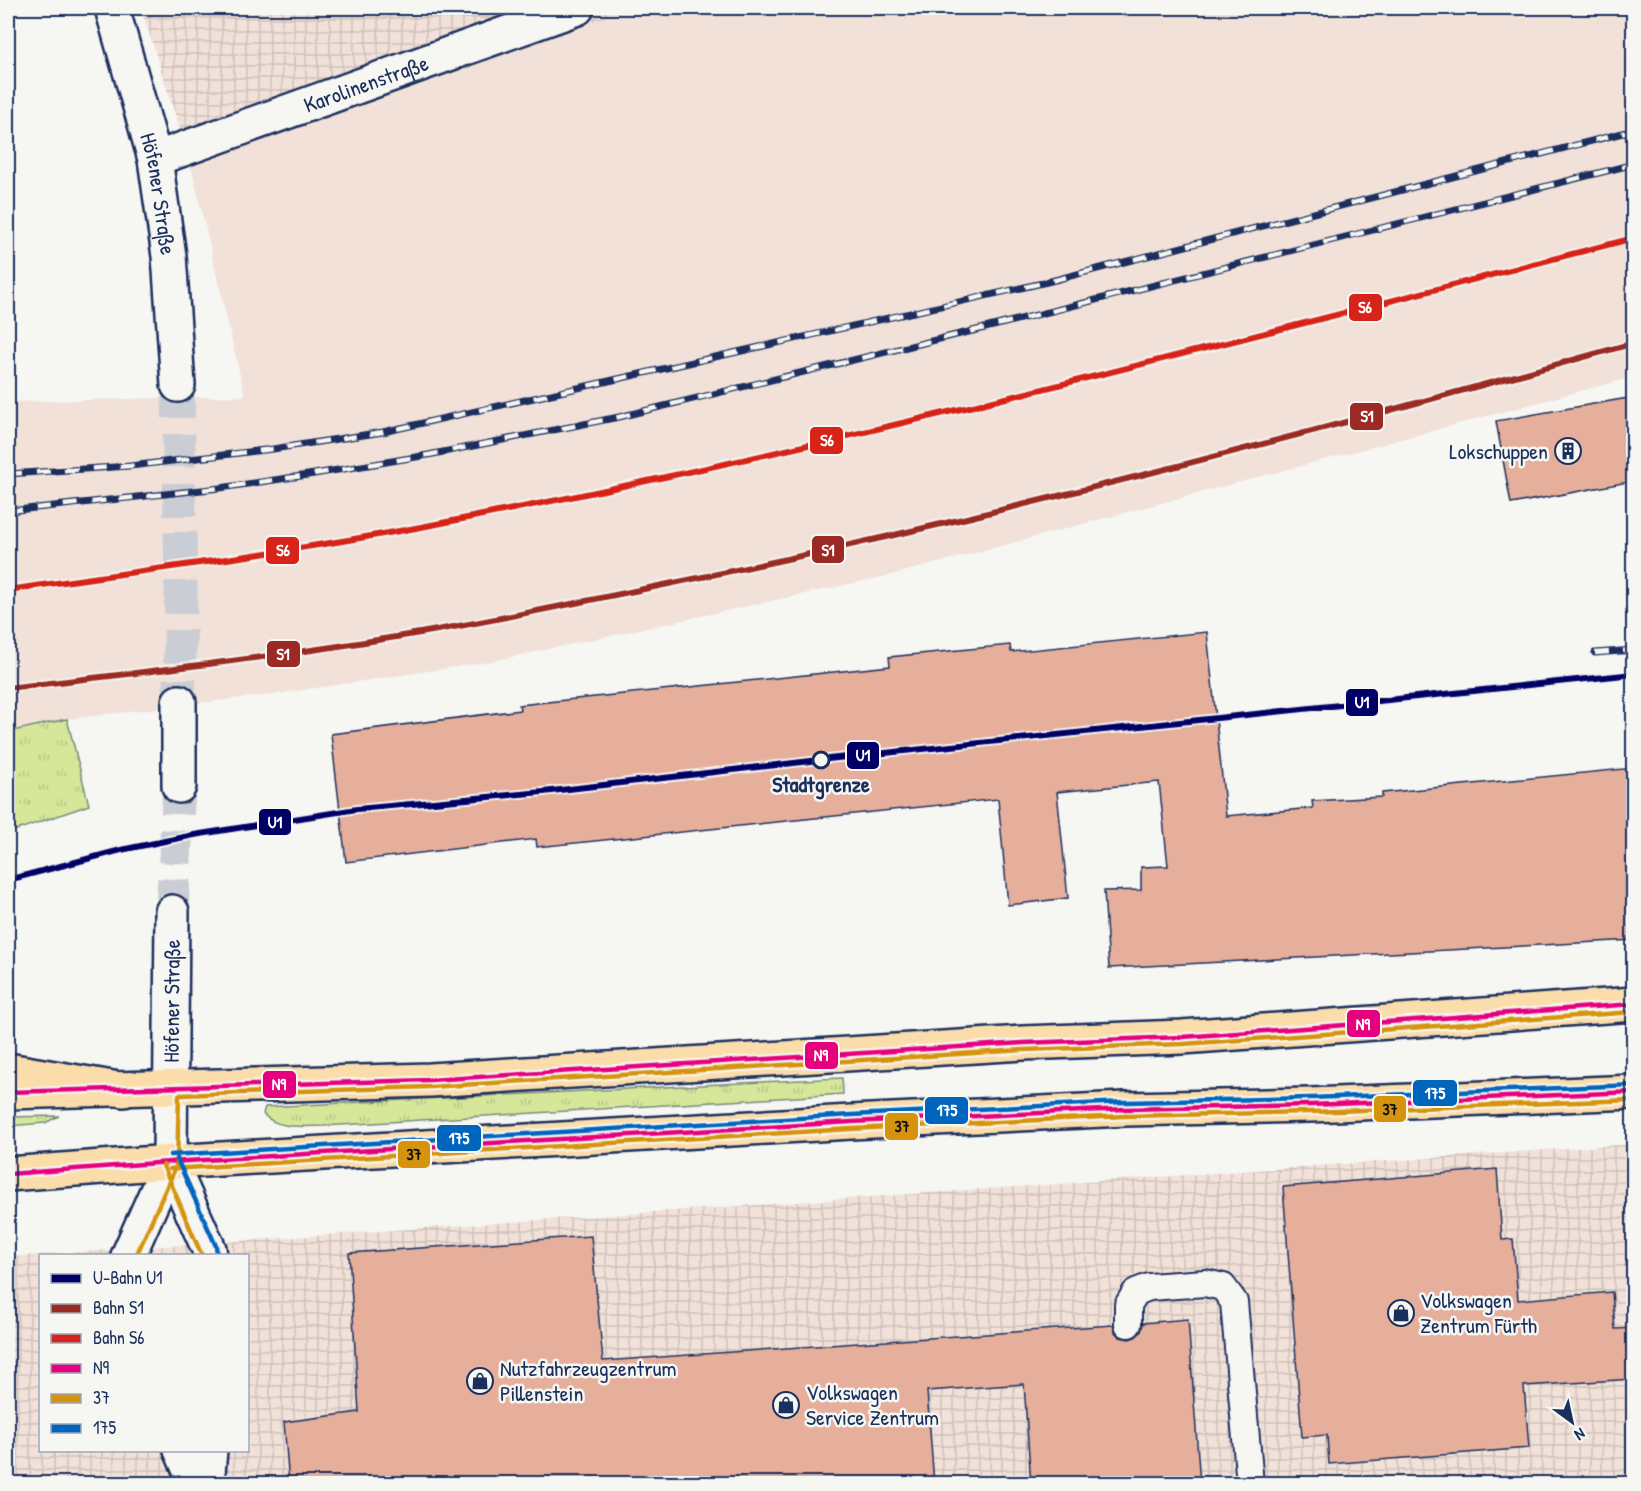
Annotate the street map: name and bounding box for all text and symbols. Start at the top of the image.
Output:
street label: Karolinenstraße [299,47,433,120]
street label: Höfener Straße [133,129,184,257]
line badge: S6 [1348,293,1383,322]
text: S6 [1358,296,1372,318]
line badge: S1 [1349,402,1384,431]
text: S1 [1360,405,1374,427]
line badge: S6 [809,426,844,455]
text: S6 [820,429,834,451]
place label: Lokschuppen [1449,436,1548,466]
building icon: Lokschuppen [1553,436,1583,466]
line badge: S1 [811,535,845,564]
line badge: S6 [265,536,300,565]
text: S6 [276,539,290,561]
text: S1 [821,539,835,561]
line badge: S1 [266,640,301,668]
text: S1 [276,643,290,665]
line badge: U1 [1345,688,1379,717]
text: U1 [1355,691,1369,713]
line badge: U1 [846,741,880,770]
text: U1 [856,744,870,766]
marker: Stadtgrenze [812,751,830,769]
place label: Stadtgrenze [772,769,870,800]
line badge: U1 [258,808,292,836]
text: U1 [268,811,282,833]
street label: Höfener Straße [156,939,187,1063]
line badge: N9 [1346,1009,1381,1038]
text: N9 [1356,1013,1370,1035]
line badge: N9 [804,1041,839,1070]
text: N9 [814,1044,828,1066]
line badge: N9 [262,1070,297,1099]
text: N9 [272,1073,286,1095]
line badge: 175 [1412,1079,1458,1107]
text: 175 [1425,1082,1445,1104]
line badge: 37 [1373,1095,1407,1123]
line badge: 175 [924,1096,969,1125]
text: 37 [1382,1098,1398,1120]
text: 175 [937,1099,957,1121]
line badge: 37 [884,1112,919,1141]
text: 37 [894,1115,910,1137]
line badge: 175 [436,1124,482,1152]
text: 175 [449,1127,469,1149]
line badge: 37 [397,1140,431,1169]
text: 37 [406,1143,422,1165]
legend [39,1254,249,1452]
text: U-Bahn U1 [93,1265,163,1290]
place label: Volkswagen Zentrum Fürth [1420,1285,1537,1340]
text: Bahn S1 [93,1295,144,1320]
shop icon: Volkswagen Zentrum Fürth [1386,1298,1416,1328]
text: Bahn S6 [93,1325,144,1350]
place label: Nutzfahrzeugzentrum Pillenstein [500,1353,676,1408]
text: N9 [93,1355,110,1380]
shop icon: Nutzfahrzeugzentrum Pillenstein [465,1366,495,1396]
place label: Volkswagen Service Zentrum [806,1377,939,1432]
text: 37 [93,1385,110,1410]
shop icon: Volkswagen Service Zentrum [771,1390,801,1420]
north arrow [1542,1392,1602,1452]
text: 175 [93,1415,116,1440]
text: N [1570,1423,1590,1446]

